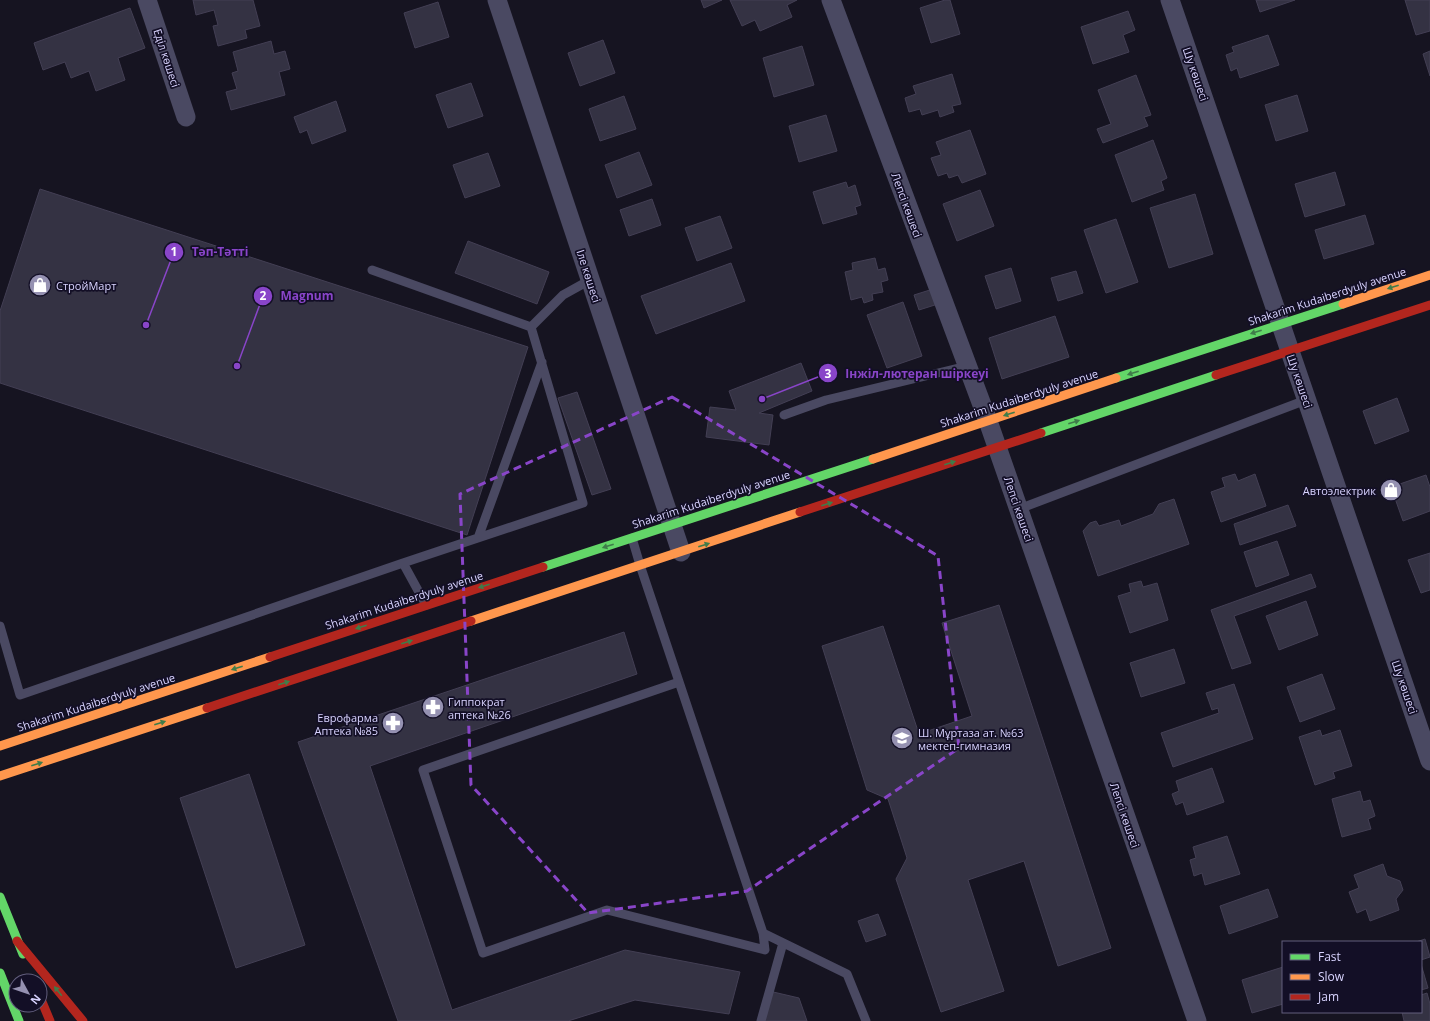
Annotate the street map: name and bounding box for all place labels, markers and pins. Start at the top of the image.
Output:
callout: Тәп-Тәтті [164,240,257,264]
shop icon: СтройМарт [27,272,53,298]
place label: СтройМарт [56,278,116,293]
callout: Magnum [253,284,341,308]
callout: Інжіл-лютеран шіркеуі [818,361,997,385]
shop icon: Автоэлектрик [1378,477,1404,503]
place label: Автоэлектрик [1303,483,1376,498]
pharmacy icon: Гиппократ аптека №26 [420,694,446,720]
place label: Гиппократ аптека №26 [448,694,511,722]
place label: Еврофарма Аптека №85 [314,710,378,738]
pharmacy icon: Еврофарма Аптека №85 [380,710,406,736]
school or university icon: Ш. Мұртаза ат. №63 мектеп-гимназия [889,725,915,751]
place label: Ш. Мұртаза ат. №63 мектеп-гимназия [918,725,1024,753]

